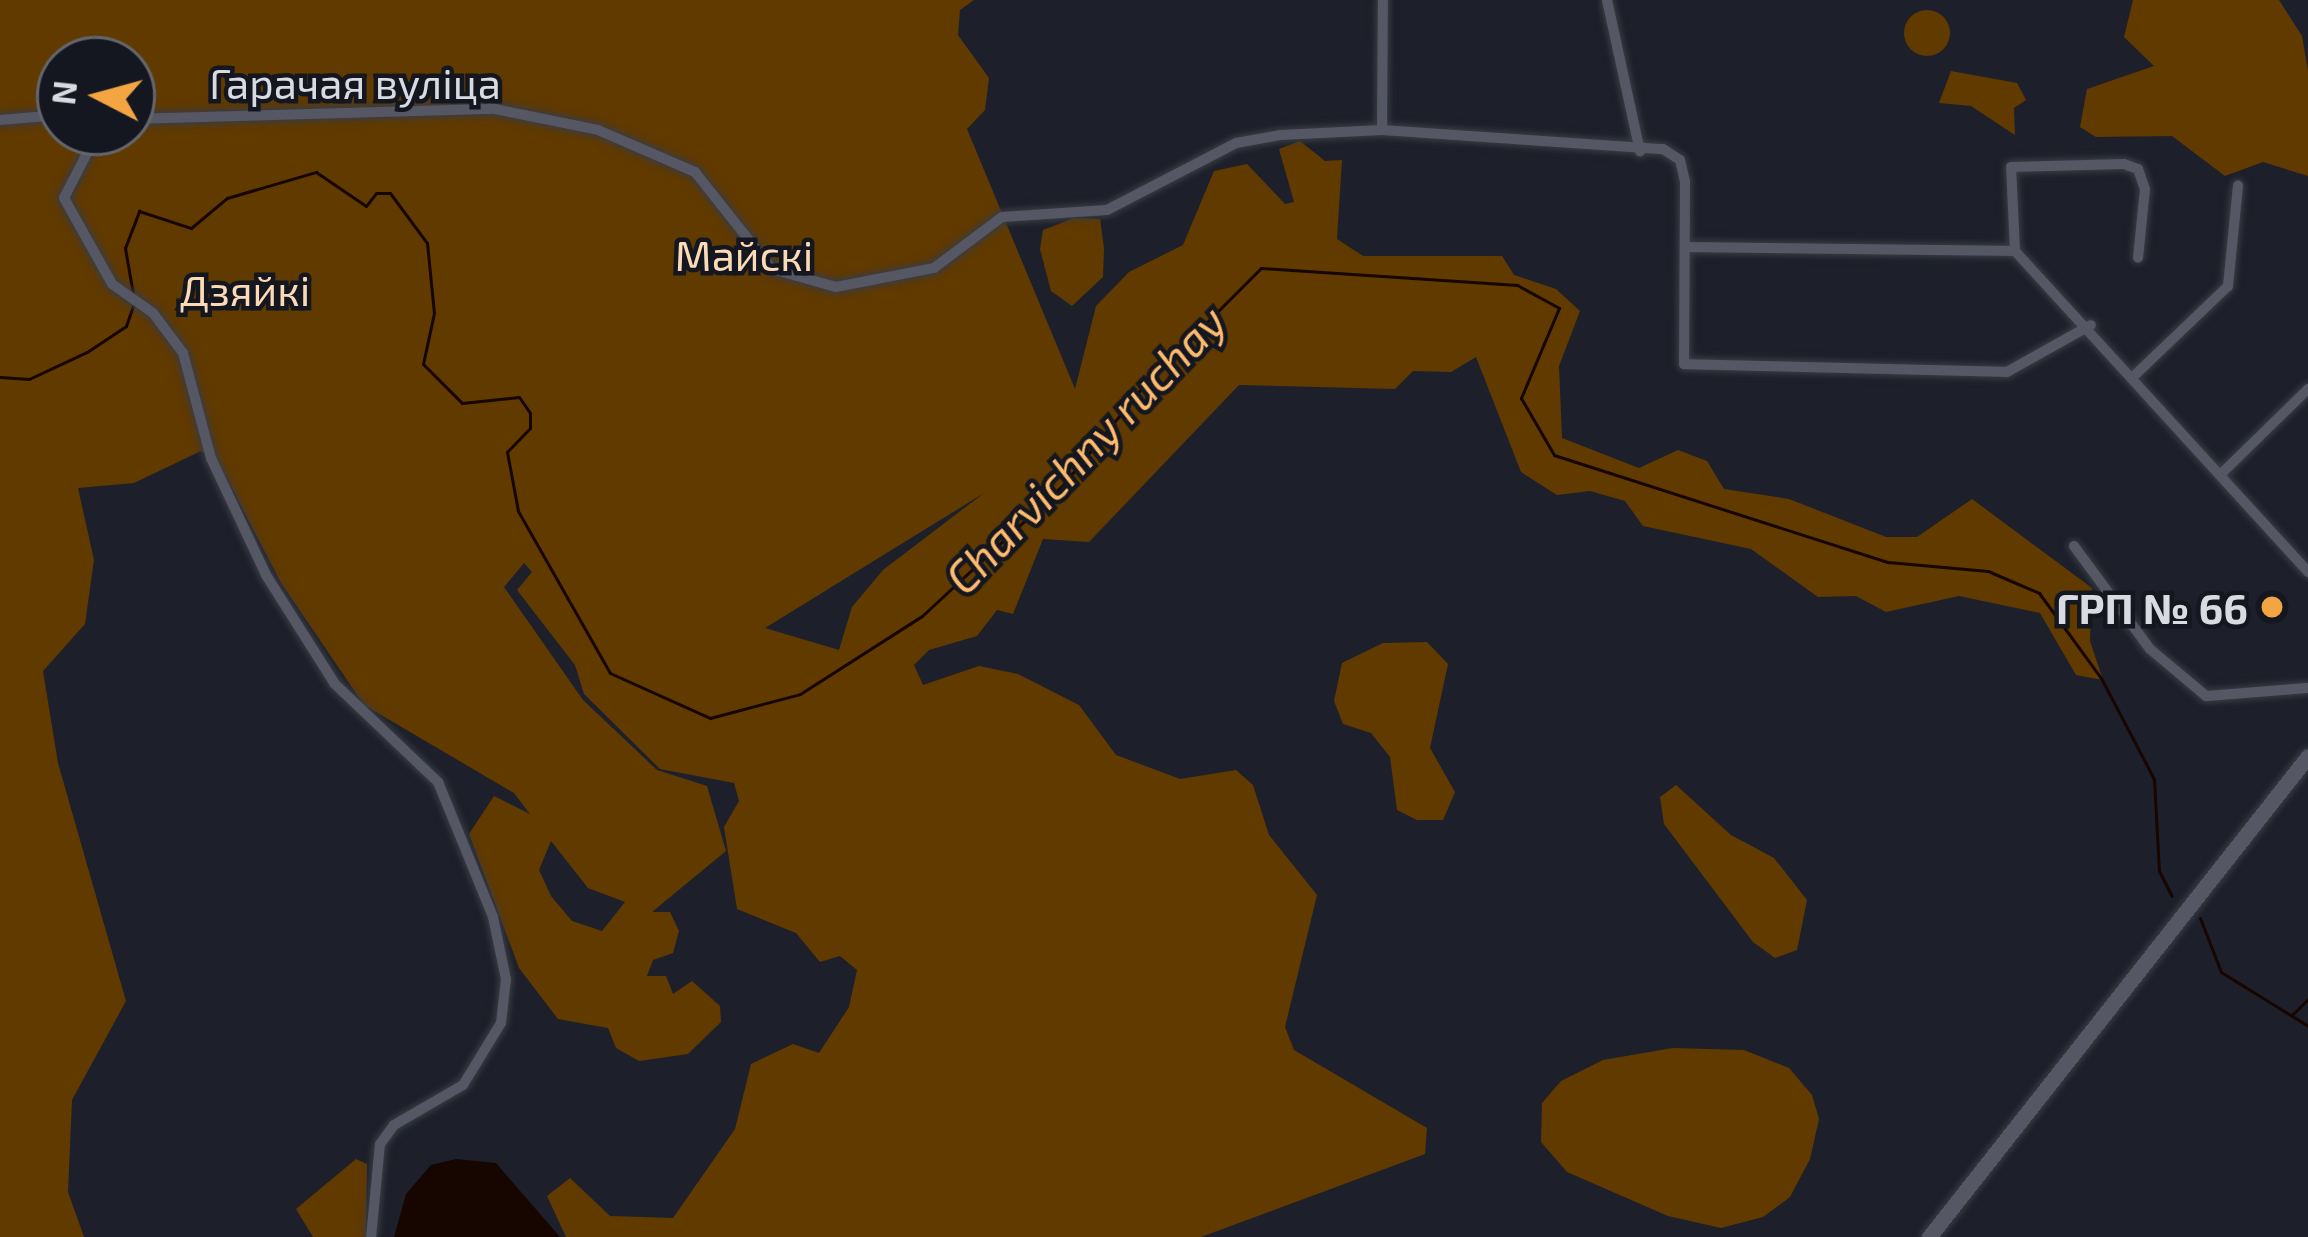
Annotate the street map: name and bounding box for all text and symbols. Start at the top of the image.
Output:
north arrow [36,36,156,156]
street label: Гарачая вуліца [209,57,501,107]
text: N [42,79,84,106]
park label: Майскі [675,229,813,279]
park label: Дзяйкі [180,264,310,314]
water label: Charvichny ruchay [934,294,1236,604]
place label: ГРП № 66 [2056,582,2248,632]
marker: ГРП № 66 [2259,594,2285,620]

